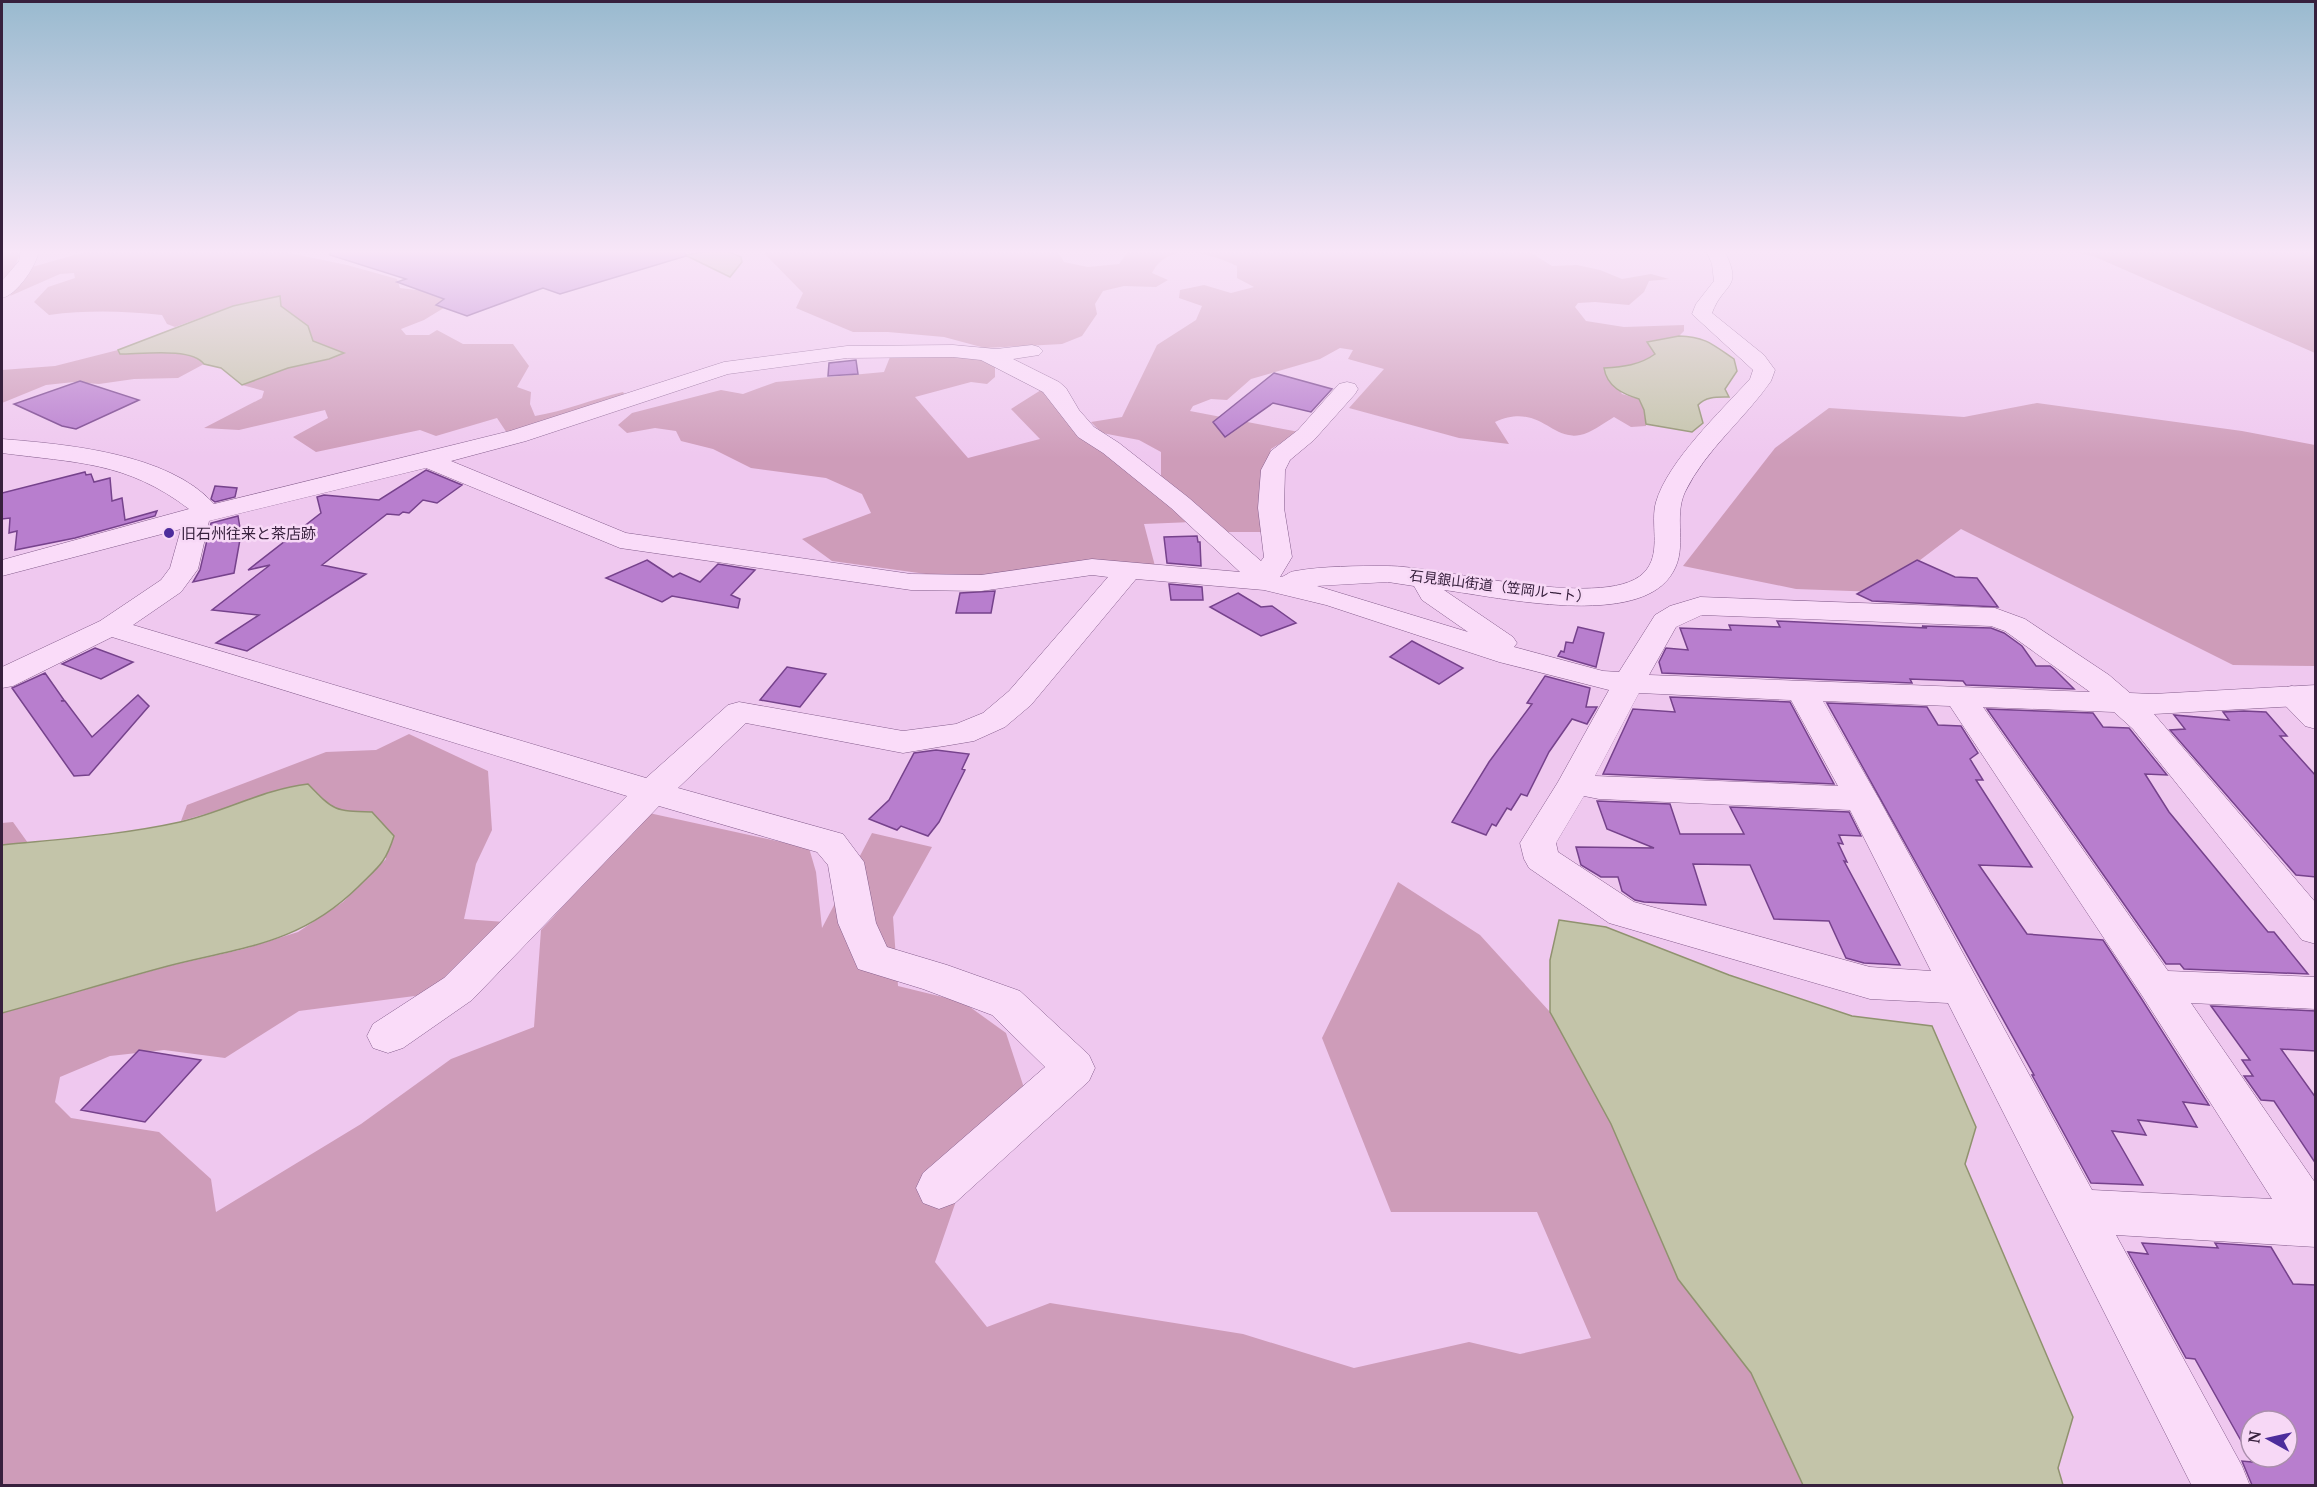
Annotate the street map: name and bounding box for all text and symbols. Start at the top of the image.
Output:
place label: 旧石州往来と茶店跡 [181,523,316,543]
marker: 旧石州往来と茶店跡 [162,526,176,540]
street label: 石見銀山街道（笠岡ルート） [1409,565,1591,607]
north arrow [2239,1409,2299,1469]
text: N [2242,1429,2266,1444]

